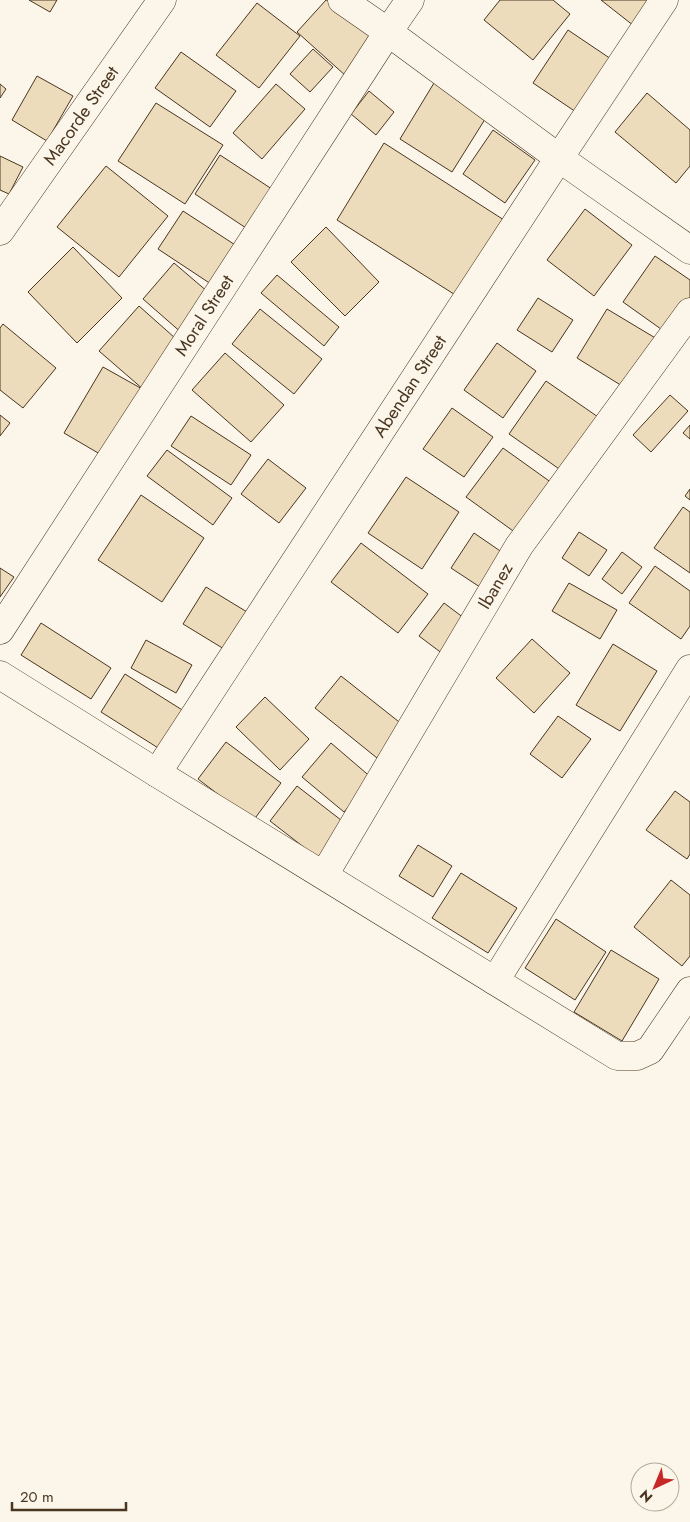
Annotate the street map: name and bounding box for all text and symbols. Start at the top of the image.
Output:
street label: Macorde Street [37,60,125,170]
street label: Moral Street [168,269,240,361]
street label: Abendan Street [367,329,453,443]
street label: Ibanez [471,557,520,614]
north arrow [630,1462,680,1512]
scale bar [12,1480,126,1512]
text: N [635,1485,657,1507]
text: 20 m [20,1486,54,1508]

